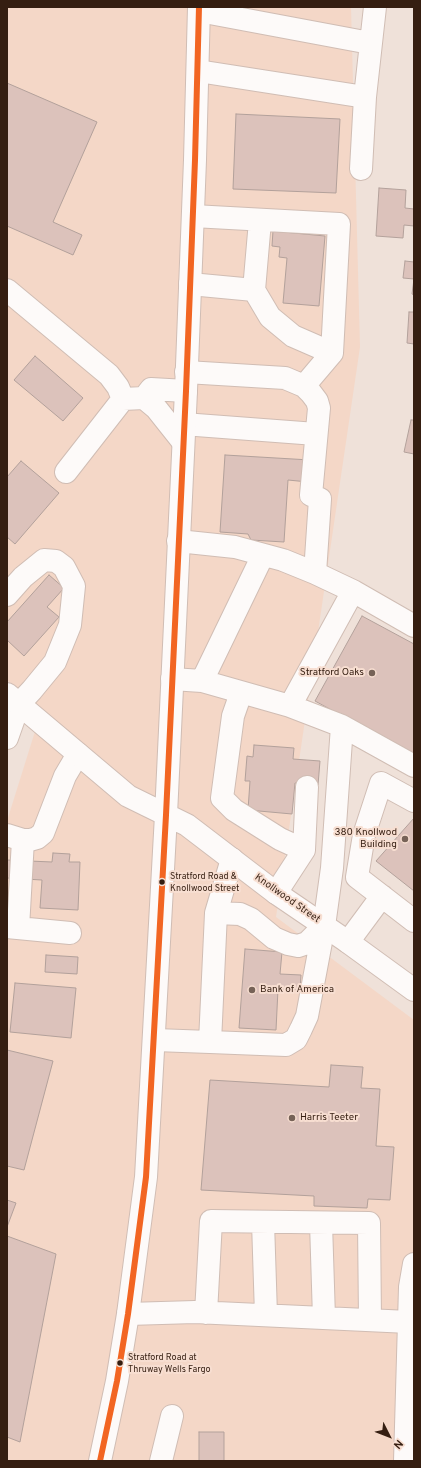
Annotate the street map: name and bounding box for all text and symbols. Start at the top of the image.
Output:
place label: Stratford Oaks [300,667,364,679]
marker: Stratford Oaks [367,668,377,678]
place label: 380 Knollwod Building [335,827,397,850]
marker: 380 Knollwod Building [400,834,410,844]
place label: Stratford Road & Knollwood Street [170,872,240,893]
street label: Knollwood Street [252,872,322,926]
marker: Stratford Road & Knollwood Street [157,877,167,887]
place label: Bank of America [260,984,334,996]
marker: Bank of America [247,985,257,995]
place label: Harris Teeter [300,1112,358,1124]
marker: Harris Teeter [287,1113,297,1123]
place label: Stratford Road at Thruway Wells Fargo [128,1353,211,1374]
marker: Stratford Road at Thruway Wells Fargo [115,1358,125,1368]
north arrow [369,1416,409,1456]
text: N [390,1436,406,1452]

